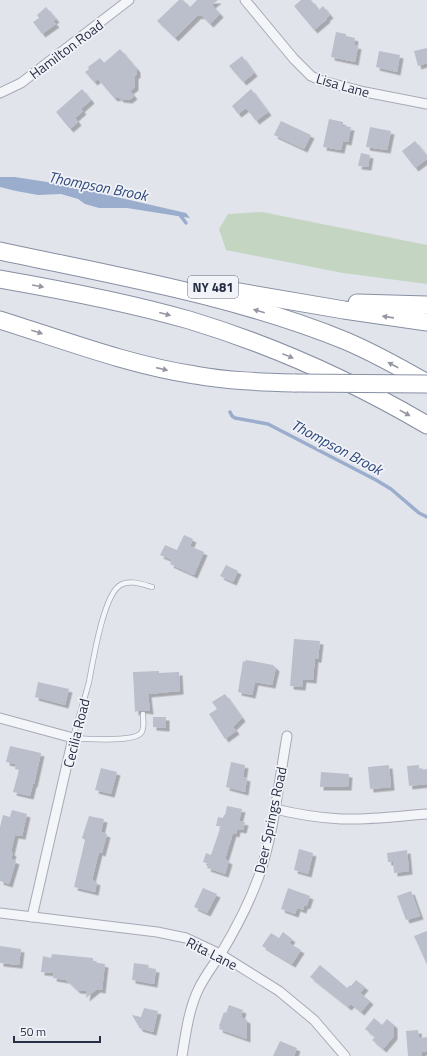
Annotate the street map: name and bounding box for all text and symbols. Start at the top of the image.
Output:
street label: Hamilton Road [25,14,107,84]
street label: Lisa Lane [314,67,372,103]
water label: Thompson Brook [47,165,152,207]
road number: NY 481 [188,276,238,298]
one-way arrow [32,283,44,289]
one-way arrow [253,308,265,314]
one-way arrow [159,311,171,317]
one-way arrow [382,314,394,320]
one-way arrow [32,329,44,335]
one-way arrow [283,353,294,359]
one-way arrow [387,361,399,368]
one-way arrow [156,366,168,372]
one-way arrow [399,409,411,416]
water label: Thompson Brook [287,413,389,482]
street label: Cecilia Road [57,696,95,770]
street label: Deer Springs Road [248,765,292,875]
street label: Rita Lane [183,931,241,975]
scale bar [14,1018,100,1044]
text: 50 m [20,1022,46,1041]

